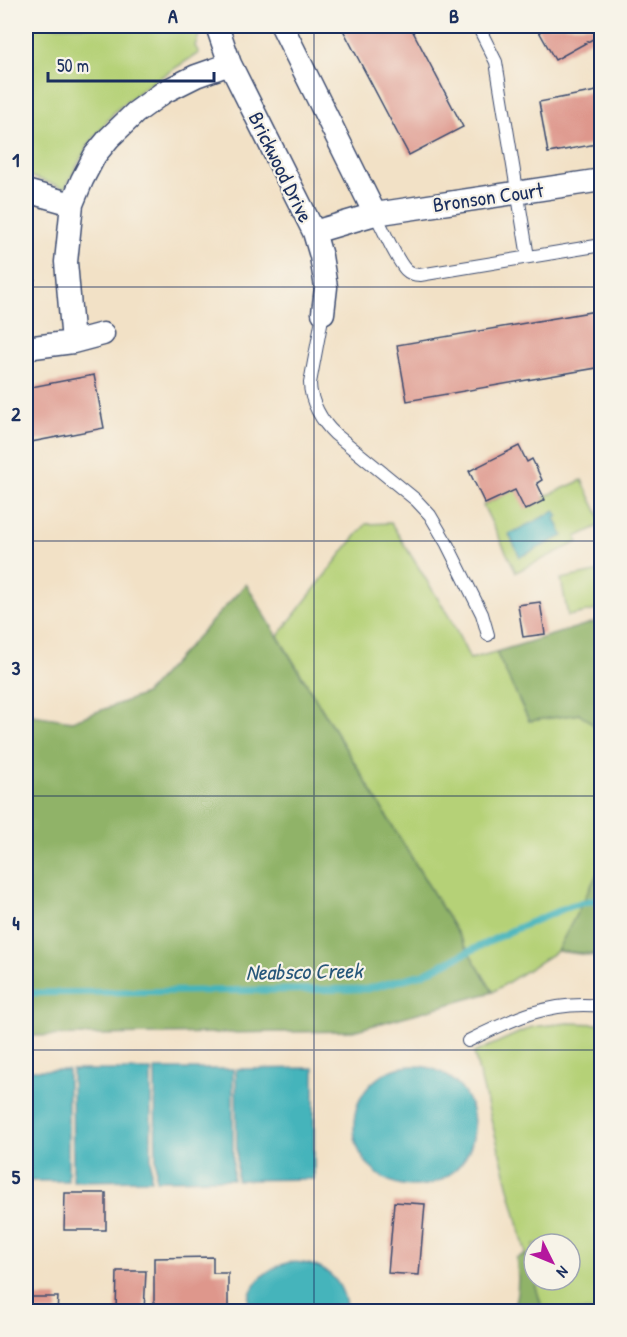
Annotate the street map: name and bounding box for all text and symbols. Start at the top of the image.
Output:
text: A [168,2,178,29]
text: B [449,2,459,29]
scale bar [48,45,214,83]
text: 50 m [57,53,89,78]
street label: Brickwood Drive [242,107,320,227]
text: 1 [12,146,20,173]
street label: Bronson Court [431,175,546,219]
text: 2 [11,400,21,427]
text: 3 [12,654,21,681]
text: 4 [12,909,20,936]
water label: Neabsco Creek [246,955,364,987]
text: 5 [12,1163,21,1190]
north arrow [522,1232,582,1292]
text: N [552,1262,574,1283]

